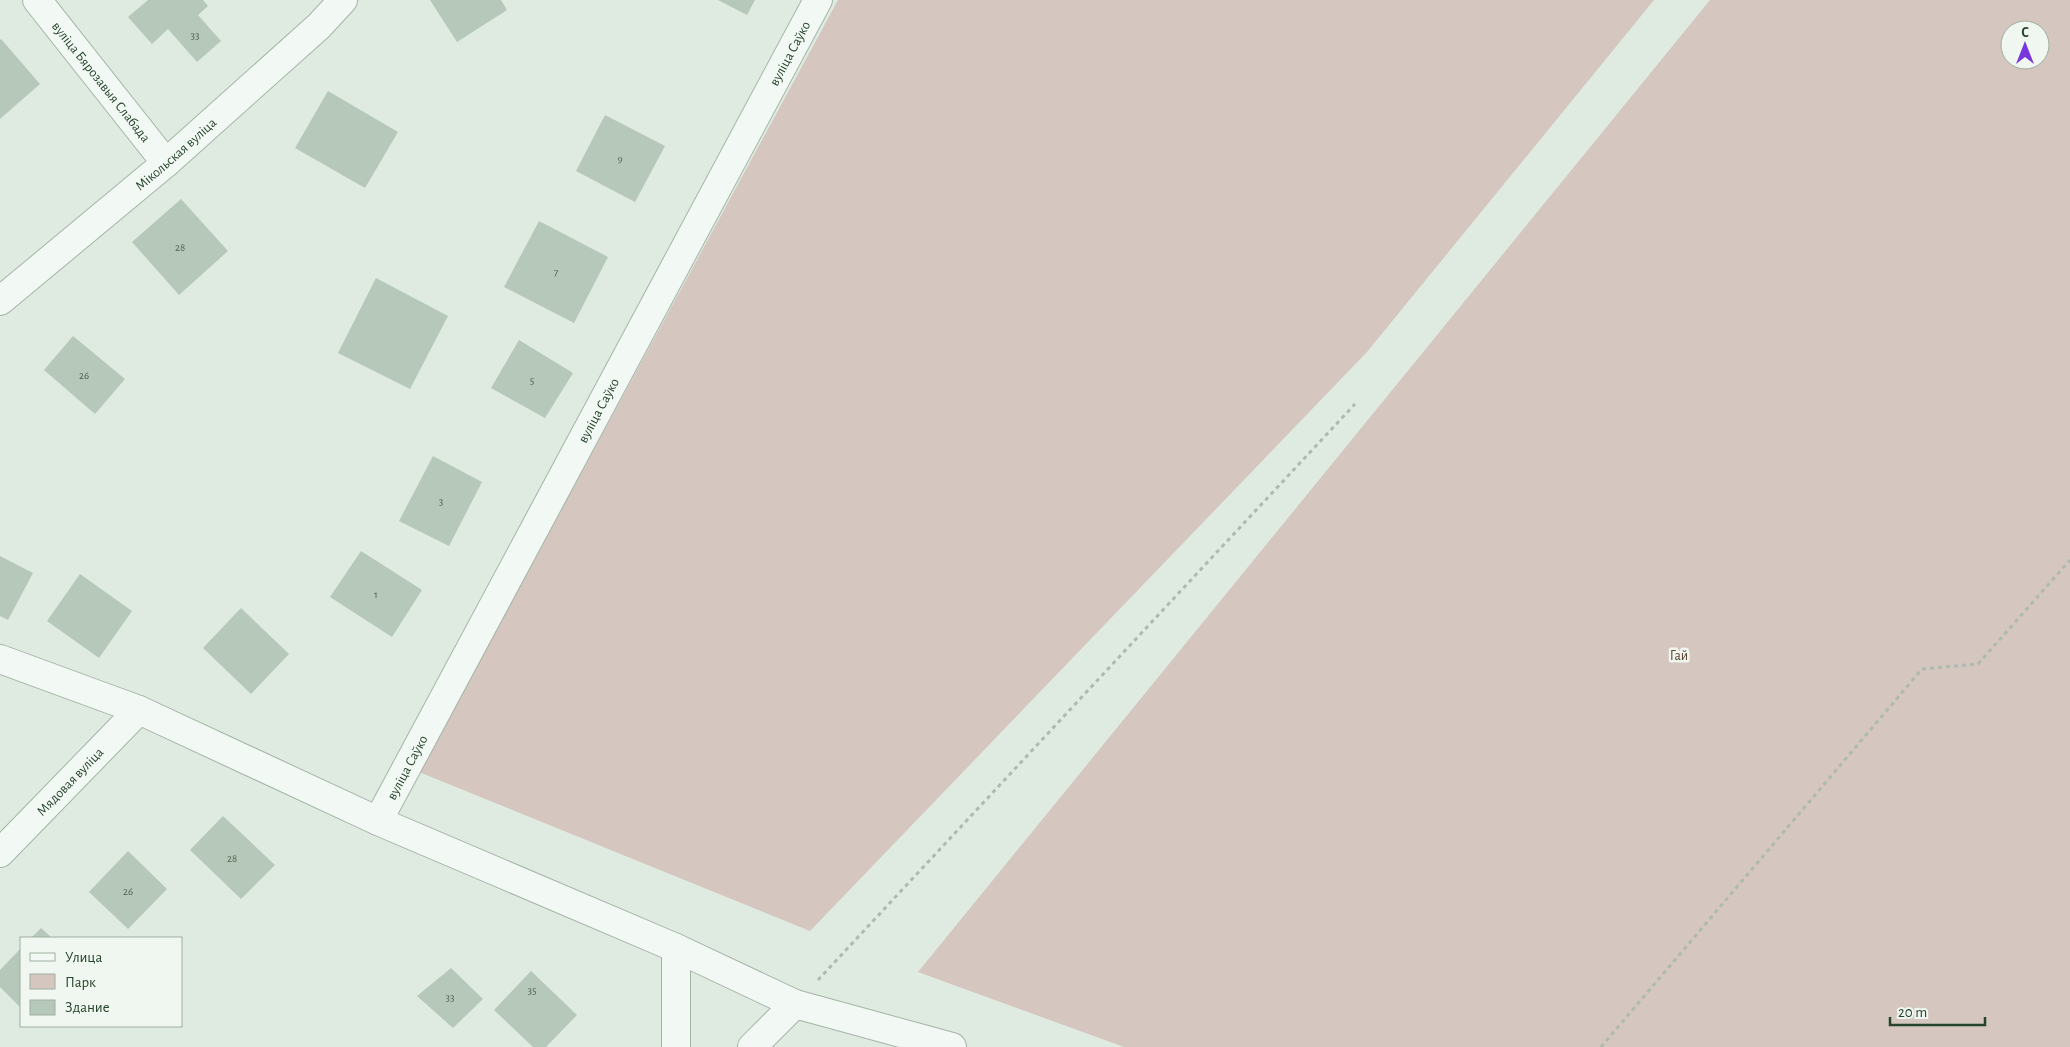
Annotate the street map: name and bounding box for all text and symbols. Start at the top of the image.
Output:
street label: вуліца Бярозавыя Слабада [49,19,153,146]
street label: вуліца Саўко [767,19,813,88]
north arrow [2000,20,2050,70]
text: С [2021,26,2029,40]
house number: 33 [190,30,200,41]
street label: Мікольская вуліца [133,115,220,193]
house number: 9 [617,153,623,164]
house number: 28 [175,242,185,253]
house number: 7 [554,267,559,278]
house number: 26 [79,370,89,381]
house number: 5 [530,375,535,386]
street label: вуліца Саўко [576,376,622,445]
house number: 3 [439,496,444,507]
house number: 1 [374,589,378,600]
park label: Гай [1670,649,1688,663]
street label: вуліца Саўко [385,733,431,802]
street label: Мядовая вуліца [34,745,107,819]
house number: 28 [227,853,237,864]
house number: 26 [123,886,133,897]
legend [20,937,182,1027]
text: Улица [65,950,102,965]
text: Парк [65,975,96,990]
house number: 35 [527,985,537,996]
house number: 33 [445,992,455,1003]
scale bar [1890,994,1985,1026]
text: Здание [65,1000,110,1015]
text: 20 m [1898,1005,1927,1020]

